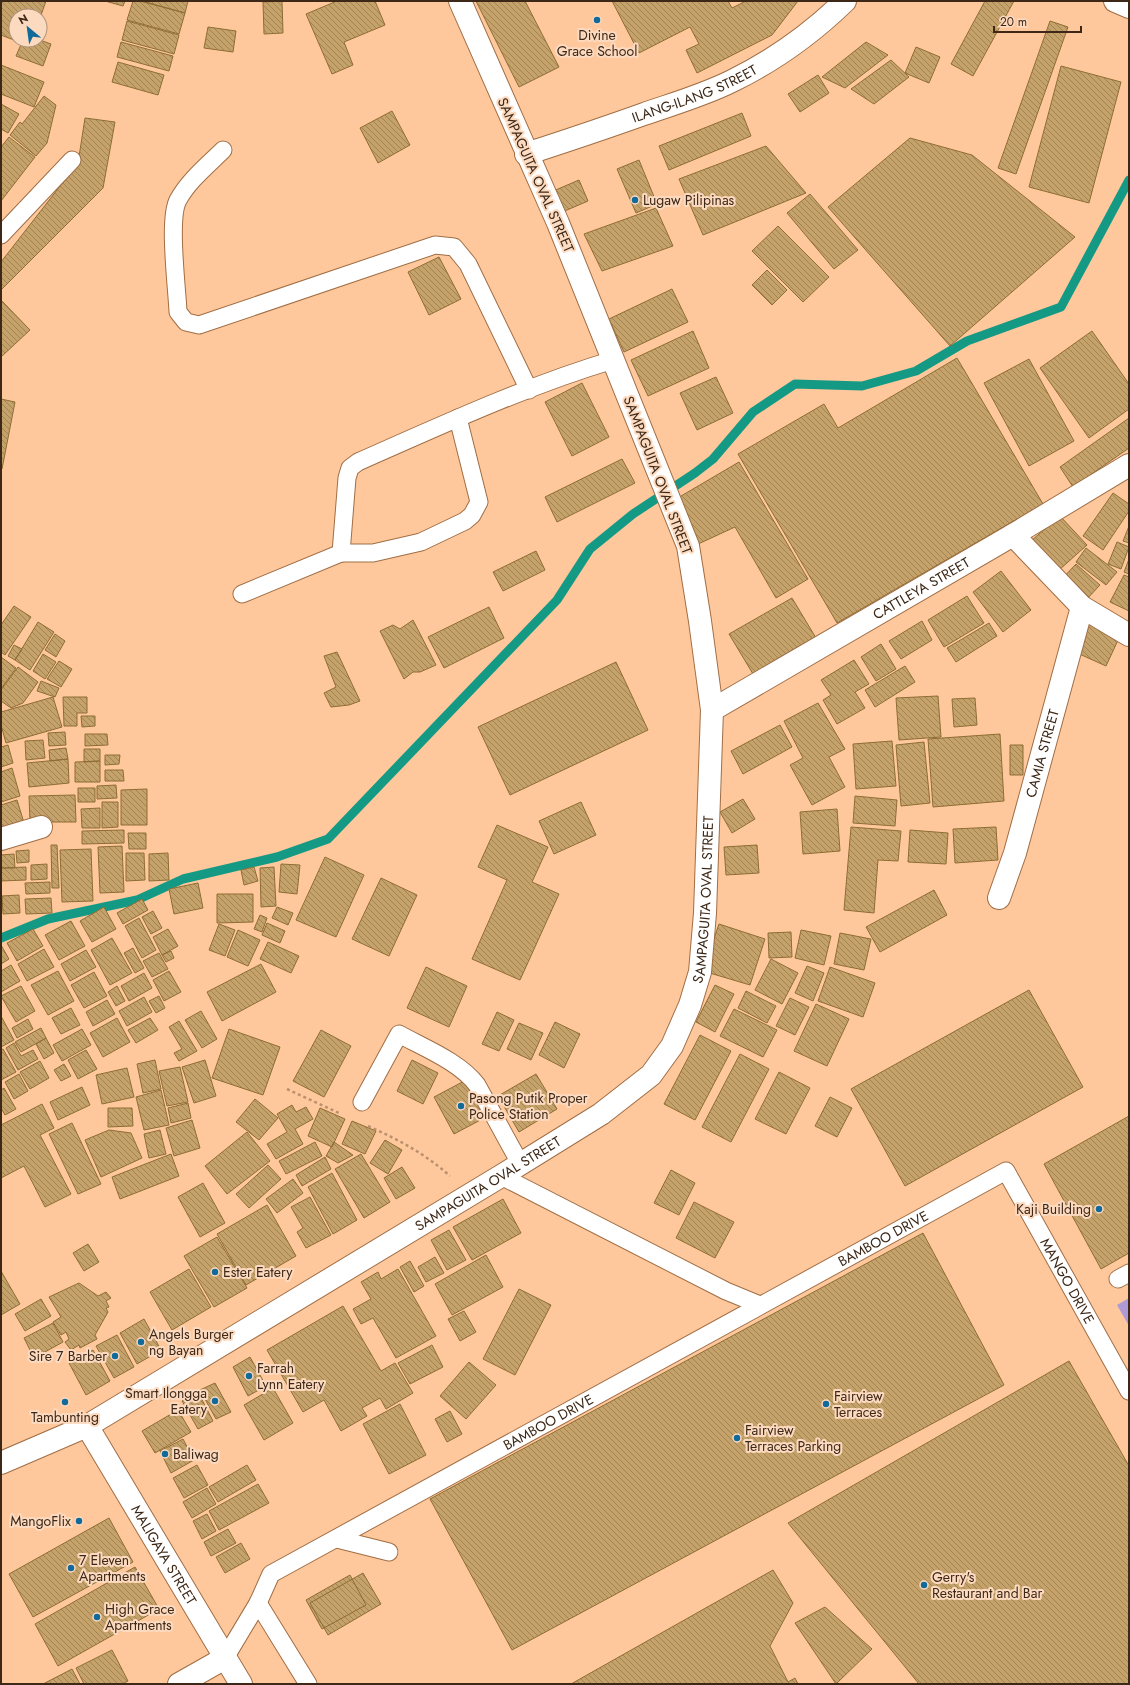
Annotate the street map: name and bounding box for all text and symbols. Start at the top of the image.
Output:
north arrow [8,8,48,48]
scale bar [994,8,1081,34]
text: N [15,10,31,28]
text: 20 m [1000,13,1027,31]
marker: Divine Grace School [592,15,602,25]
place label: Divine Grace School [557,25,637,61]
street label: ILANG-ILANG STREET [629,59,761,128]
street label: SAMPAGUITA OVAL STREET [493,94,579,256]
place label: Lugaw Pilipinas [643,190,735,210]
marker: Lugaw Pilipinas [630,195,640,205]
street label: SAMPAGUITA OVAL STREET [619,393,698,557]
street label: CATTLEYA STREET [869,552,974,624]
street label: CAMIA STREET [1021,706,1064,800]
street label: SAMPAGUITA OVAL STREET [687,815,718,986]
place label: Pasong Putik Proper Police Station [469,1088,588,1124]
marker: Pasong Putik Proper Police Station [456,1101,466,1111]
street label: SAMPAGUITA OVAL STREET [411,1131,565,1236]
place label: Kaji Building [1016,1199,1091,1219]
marker: Kaji Building [1094,1204,1104,1214]
street label: BAMBOO DRIVE [834,1206,932,1271]
street label: MANGO DRIVE [1035,1234,1099,1327]
place label: Ester Eatery [223,1262,293,1282]
marker: Ester Eatery [210,1267,220,1277]
place label: Angels Burger ng Bayan [149,1324,234,1360]
marker: Angels Burger ng Bayan [136,1337,146,1347]
place label: Sire 7 Barber [29,1346,107,1366]
marker: Sire 7 Barber [110,1351,120,1361]
place label: Farrah Lynn Eatery [257,1358,325,1394]
marker: Farrah Lynn Eatery [244,1371,254,1381]
place label: Smart Ilongga Eatery [125,1383,208,1419]
place label: Fairview Terraces [834,1386,883,1422]
street label: BAMBOO DRIVE [499,1389,597,1455]
marker: Smart Ilongga Eatery [210,1396,220,1406]
marker: Tambunting [60,1397,70,1407]
marker: Fairview Terraces [821,1399,831,1409]
place label: Tambunting [31,1407,99,1427]
place label: Fairview Terraces Parking [745,1420,841,1456]
marker: Fairview Terraces Parking [732,1433,742,1443]
place label: Baliwag [173,1444,219,1464]
marker: Baliwag [160,1449,170,1459]
street label: MALIGAYA STREET [126,1501,202,1609]
place label: MangoFlix [10,1511,71,1531]
marker: MangoFlix [74,1516,84,1526]
place label: 7 Eleven Apartments [79,1550,146,1586]
marker: 7 Eleven Apartments [66,1563,76,1573]
place label: Gerry's Restaurant and Bar [932,1567,1042,1603]
marker: Gerry's Restaurant and Bar [919,1580,929,1590]
place label: High Grace Apartments [105,1599,174,1635]
marker: High Grace Apartments [92,1612,102,1622]

